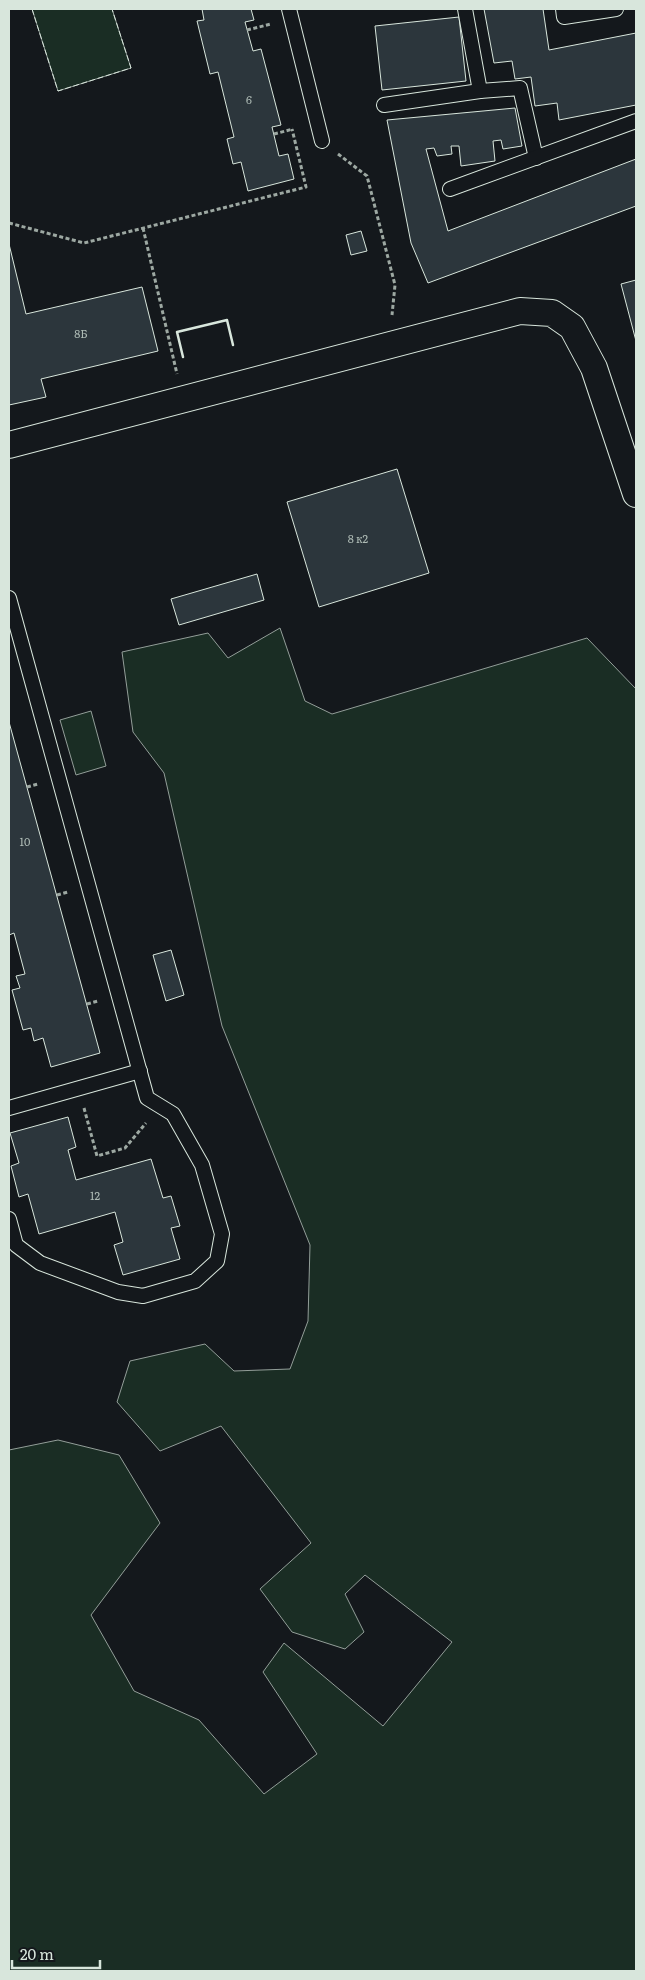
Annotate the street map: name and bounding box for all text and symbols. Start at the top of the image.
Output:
house number: 6 [246,91,252,107]
house number: 8Б [74,325,88,341]
house number: 8 к2 [348,530,369,546]
house number: 10 [20,833,30,849]
house number: 12 [90,1187,100,1203]
scale bar [12,1938,100,1970]
text: 20 m [20,1942,54,1965]

